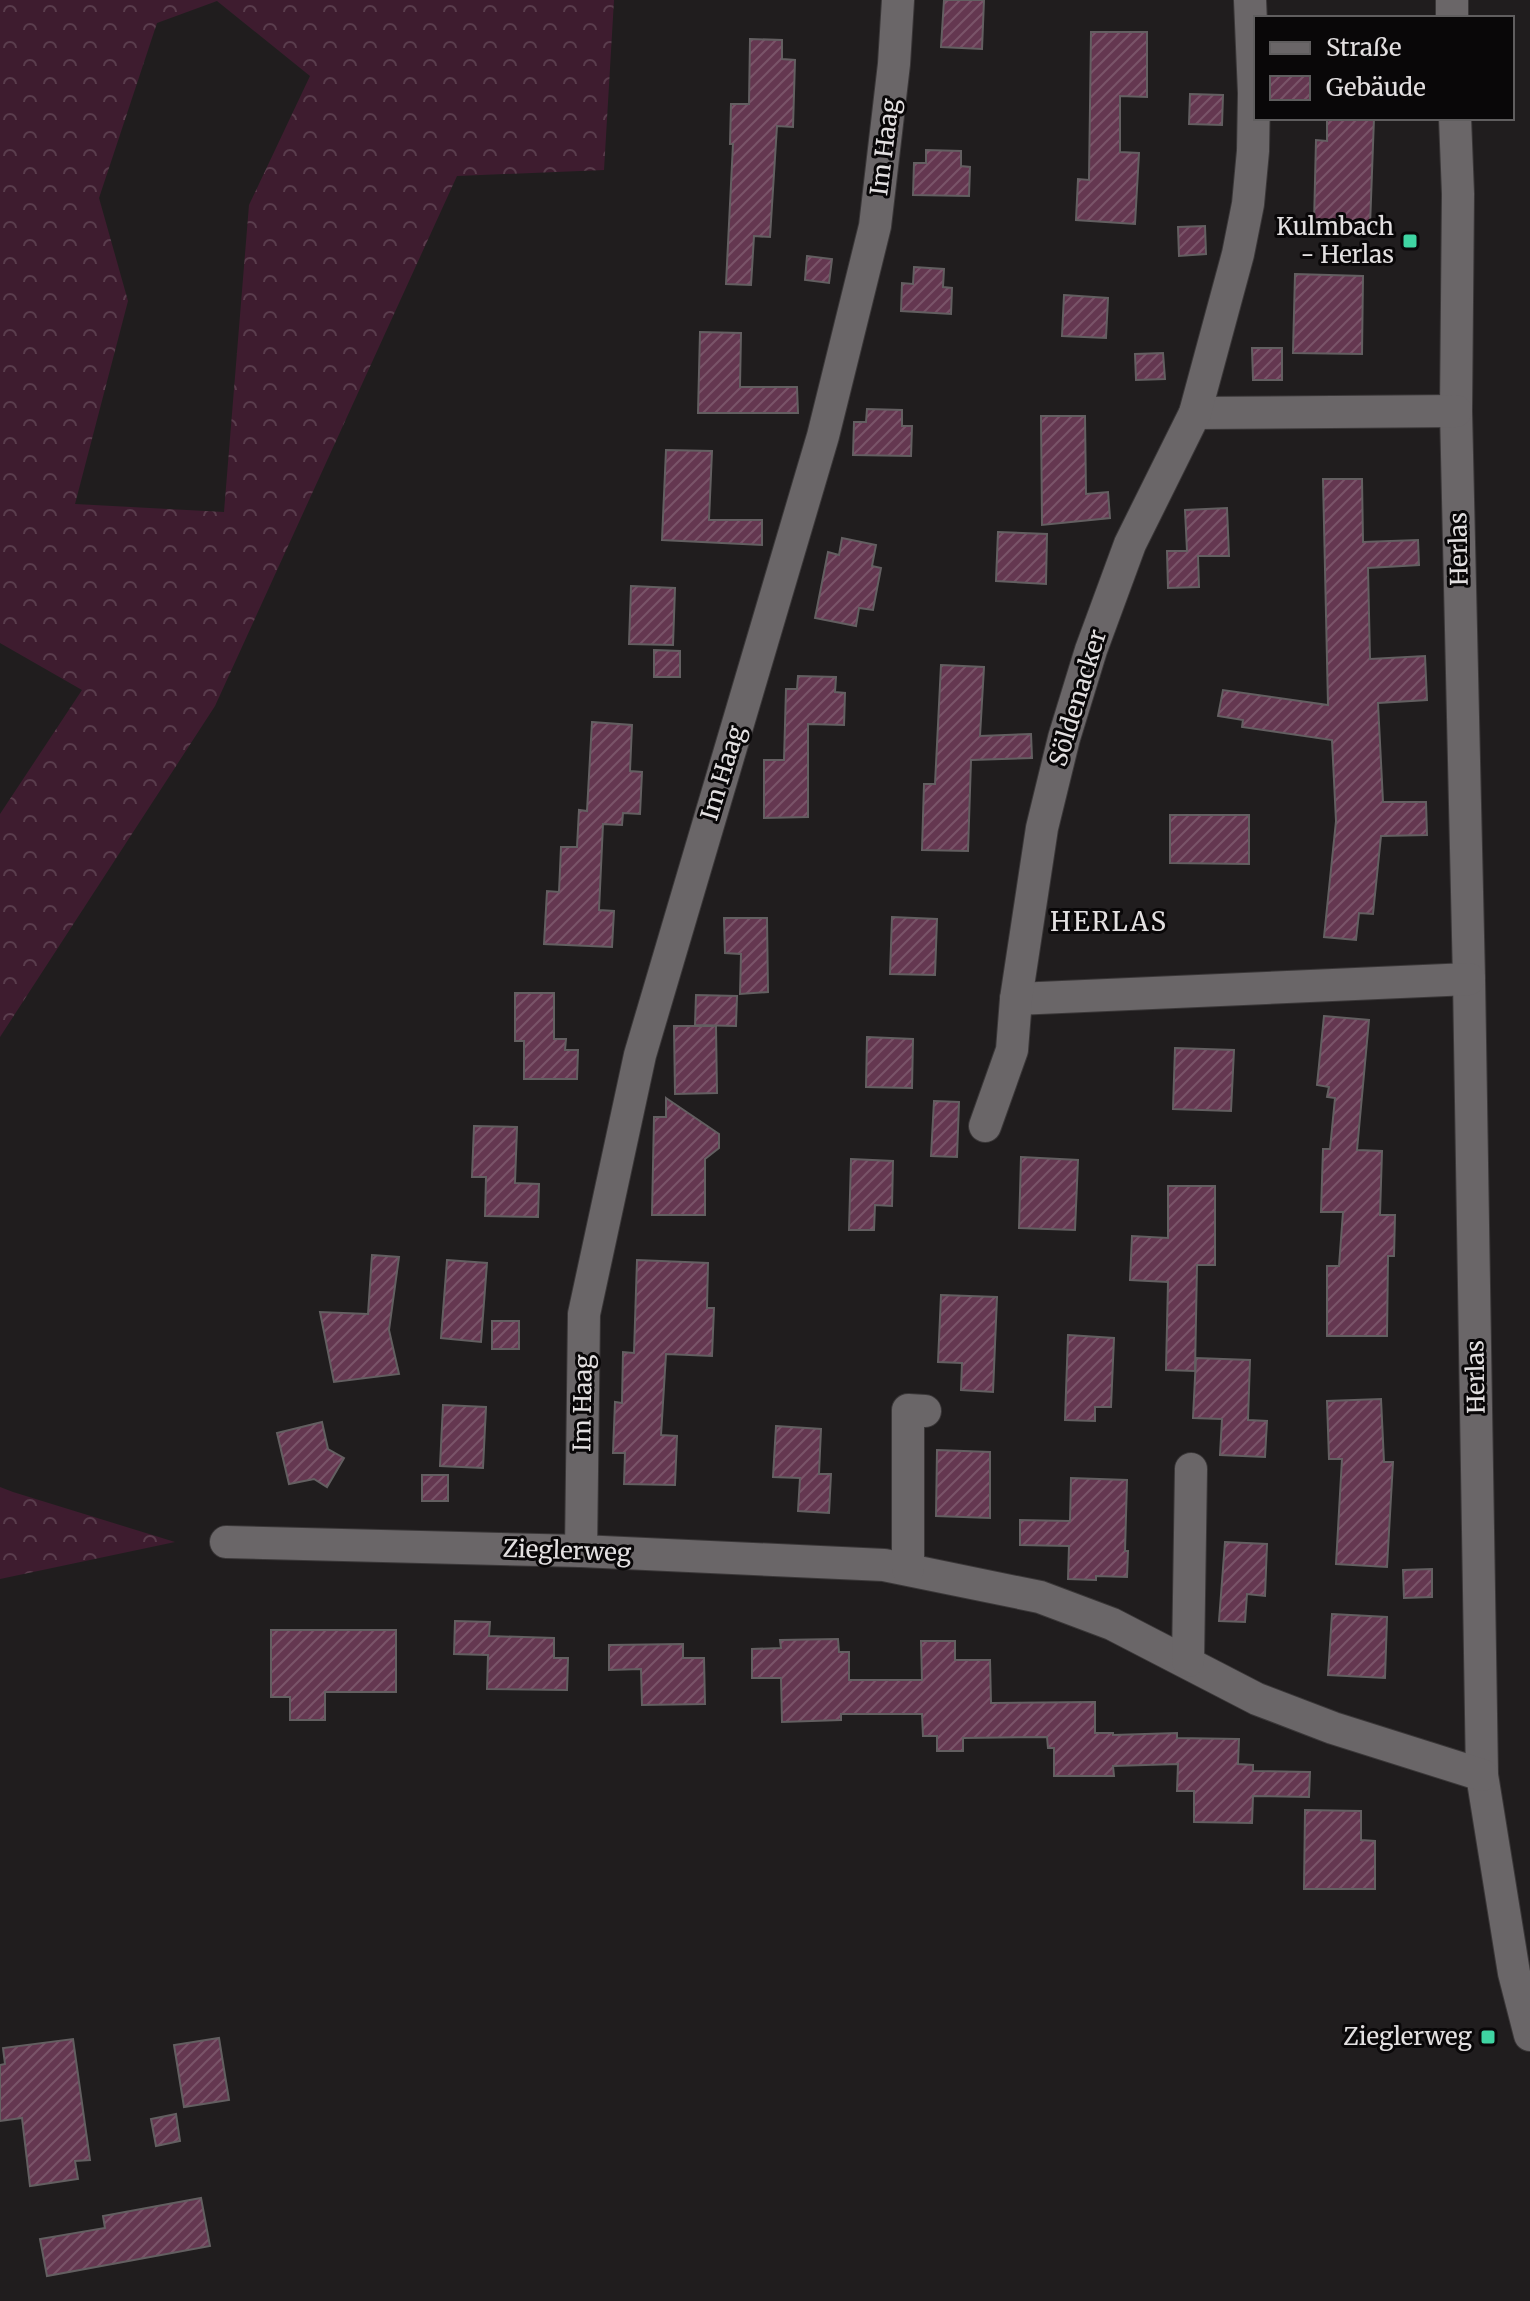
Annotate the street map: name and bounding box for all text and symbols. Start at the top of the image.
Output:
legend [1254,16,1514,120]
text: Straße [1326,32,1401,63]
text: Gebäude [1326,72,1426,103]
street label: Im Haag [863,96,906,197]
place label: Kulmbach - Herlas [1276,211,1394,270]
marker: Kulmbach - Herlas [1401,232,1419,250]
street label: Herlas [1442,512,1475,586]
street label: Söldenacker [1042,625,1113,770]
street label: Im Haag [693,721,752,824]
district label: HERLAS [1050,905,1168,938]
street label: Herlas [1459,1340,1492,1414]
street label: Im Haag [566,1353,599,1452]
street label: Zieglerweg [502,1533,632,1568]
place label: Zieglerweg [1343,2021,1472,2052]
marker: Zieglerweg [1479,2028,1497,2046]

